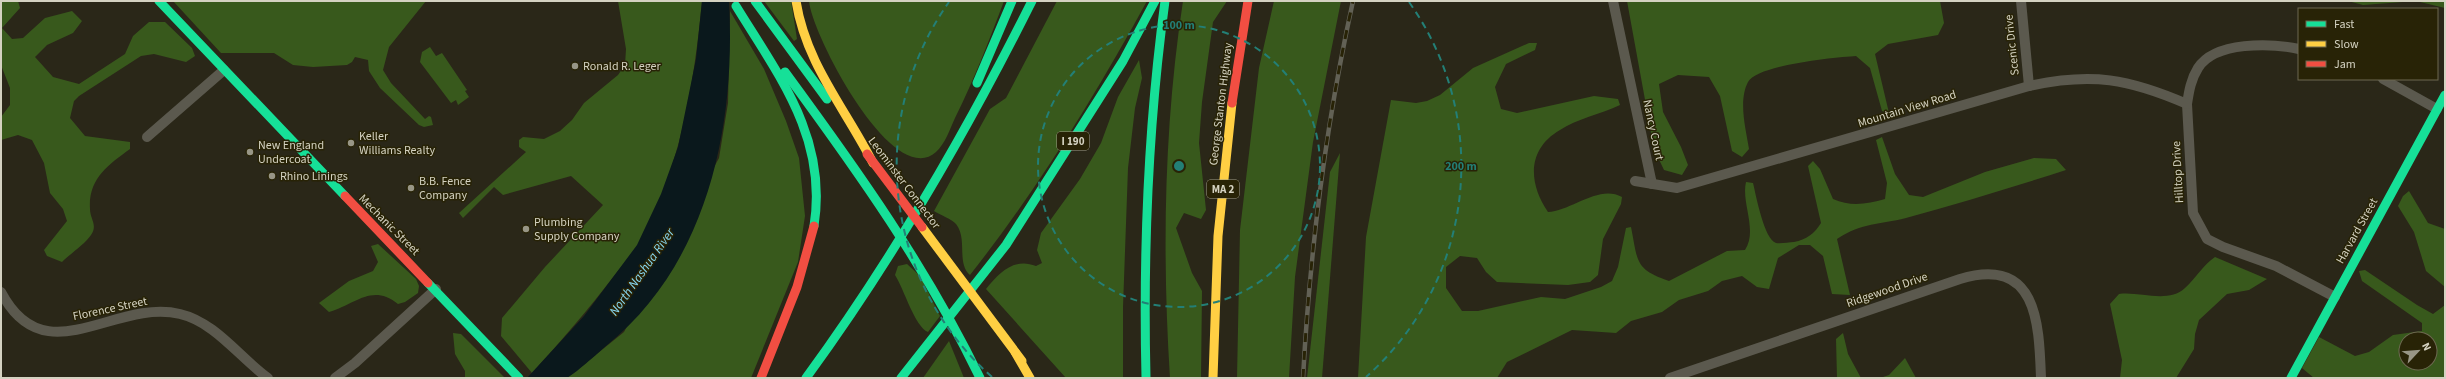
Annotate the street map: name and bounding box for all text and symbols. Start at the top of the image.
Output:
legend [2298,8,2438,80]
street label: Scenic Drive [2000,14,2024,76]
text: Fast [2334,16,2354,33]
text: 100 m [1163,17,1195,34]
text: Slow [2334,36,2359,53]
street label: George Stanton Highway [1205,41,1237,166]
text: Jam [2334,56,2356,73]
place label: Ronald R. Leger [583,58,662,75]
marker: Ronald R. Leger [570,61,580,71]
street label: Mountain View Road [1856,86,1958,132]
street label: Nancy Court [1638,98,1668,162]
place label: Keller Williams Realty [359,128,436,159]
road number: I 190 [1057,132,1089,150]
street label: Leominster Connector [864,133,945,233]
place label: New England Undercoat [258,137,324,168]
marker: Keller Williams Realty [346,138,356,148]
street label: Hilltop Drive [2168,140,2188,204]
marker: New England Undercoat [245,147,255,157]
text: 200 m [1445,158,1477,175]
centre of rings [1172,159,1186,173]
place label: Rhino Linings [280,168,348,185]
marker: Rhino Linings [267,171,277,181]
place label: B.B. Fence Company [419,173,471,204]
road number: MA 2 [1207,180,1239,198]
marker: B.B. Fence Company [406,183,416,193]
street label: Mechanic Street [355,191,423,259]
street label: Harvard Street [2332,195,2382,267]
place label: Plumbing Supply Company [534,214,620,245]
marker: Plumbing Supply Company [521,224,531,234]
water label: North Nashua River [605,224,679,319]
street label: Ridgewood Drive [1844,268,1930,312]
street label: Florence Street [71,293,149,325]
north arrow [2398,331,2438,371]
text: N [2418,340,2435,353]

